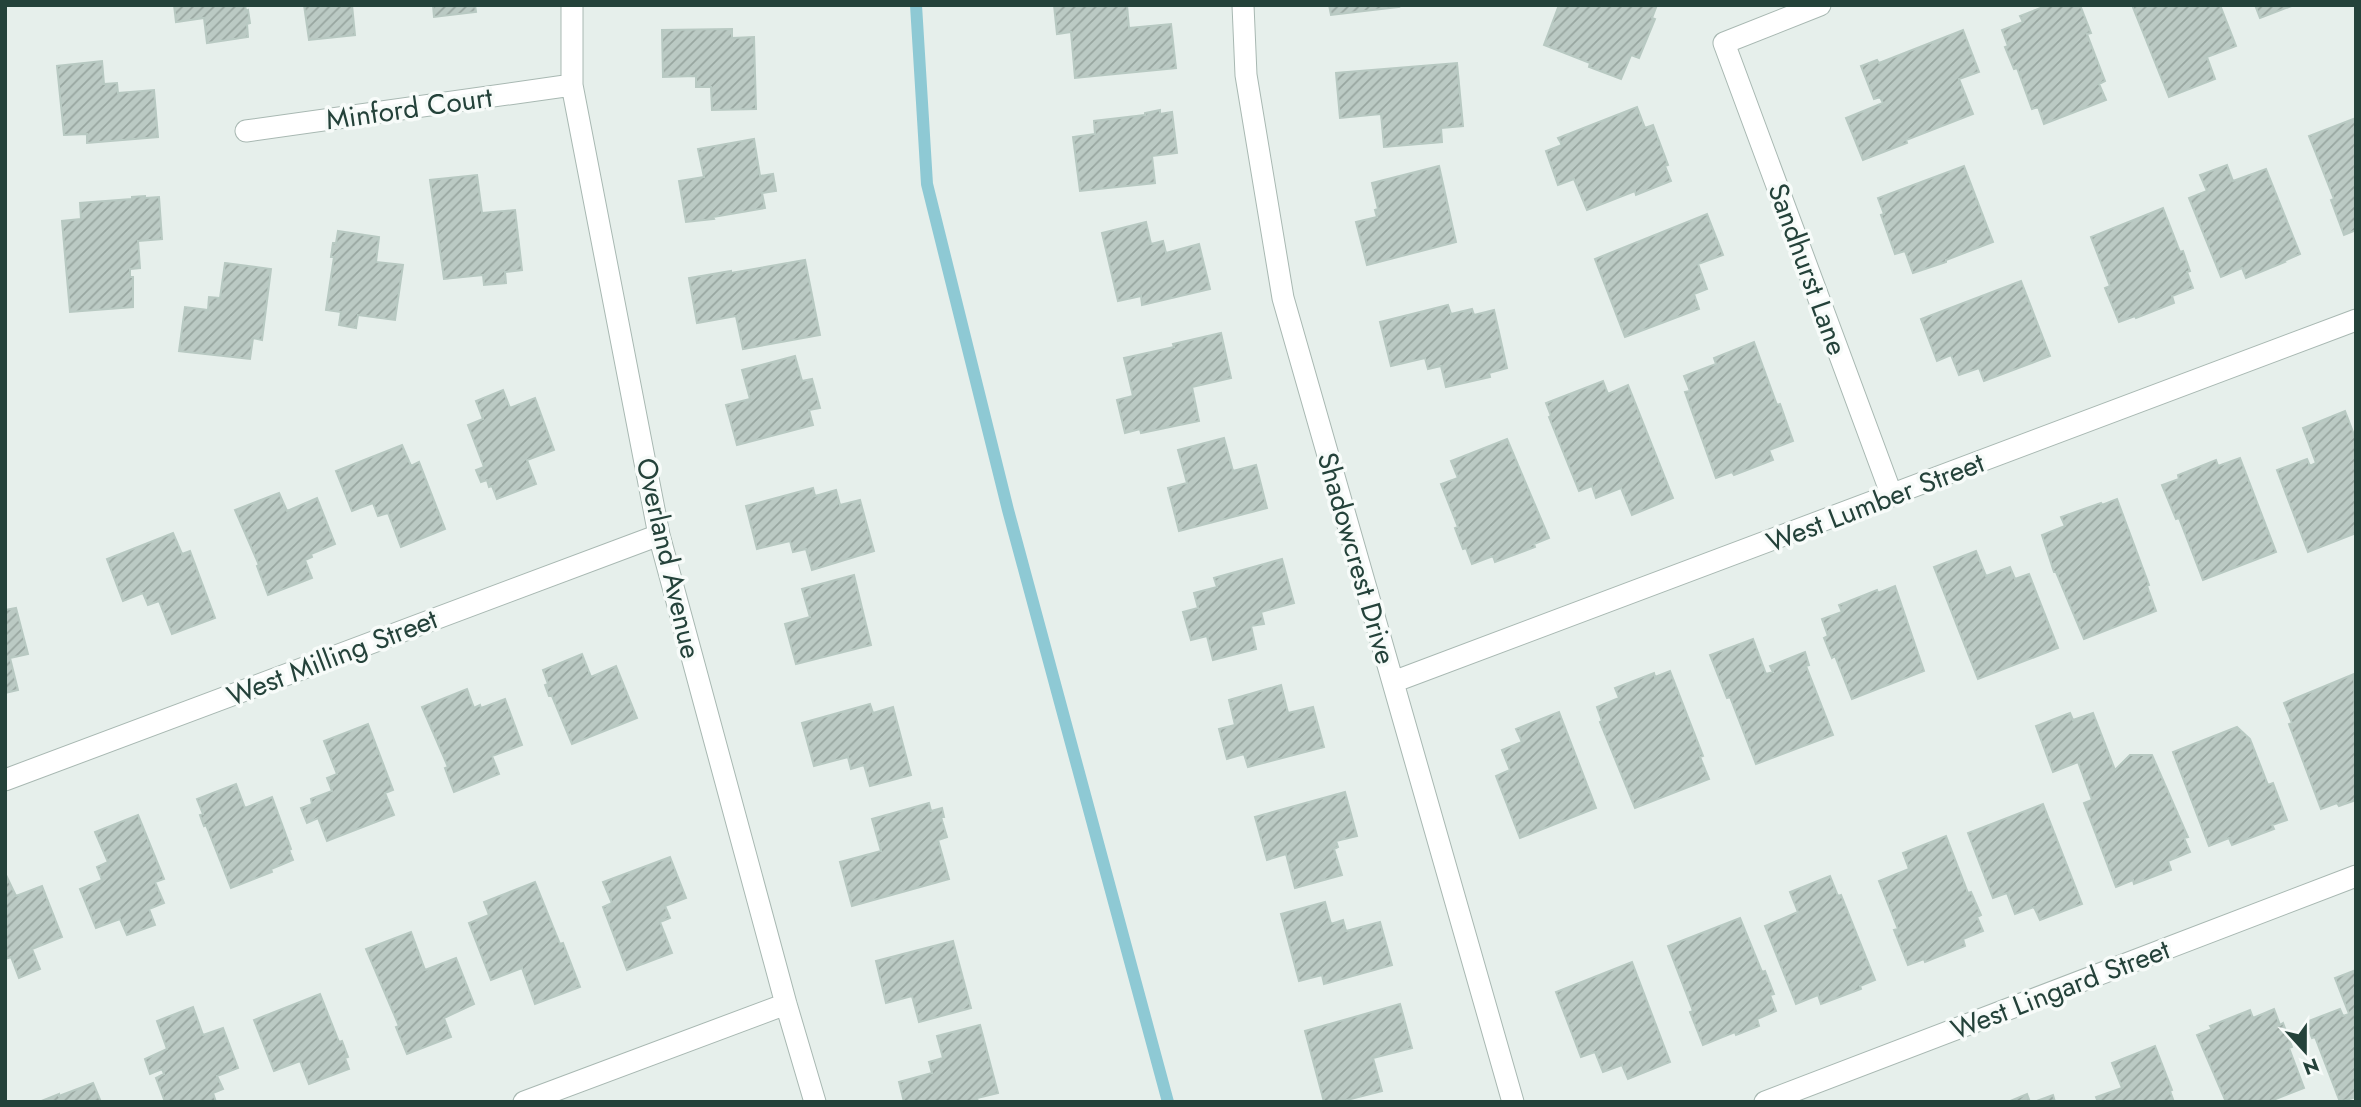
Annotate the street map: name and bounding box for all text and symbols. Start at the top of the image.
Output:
street label: Minford Court [323,77,495,140]
street label: Sandhurst Lane [1757,178,1858,361]
street label: West Lumber Street [1760,442,1990,563]
street label: Shadowcrest Drive [1307,447,1406,669]
street label: Overland Avenue [626,454,712,662]
street label: West Milling Street [221,598,444,716]
street label: West Lingard Street [1945,929,2176,1050]
north arrow [2270,1016,2340,1086]
text: N [2299,1051,2323,1082]

